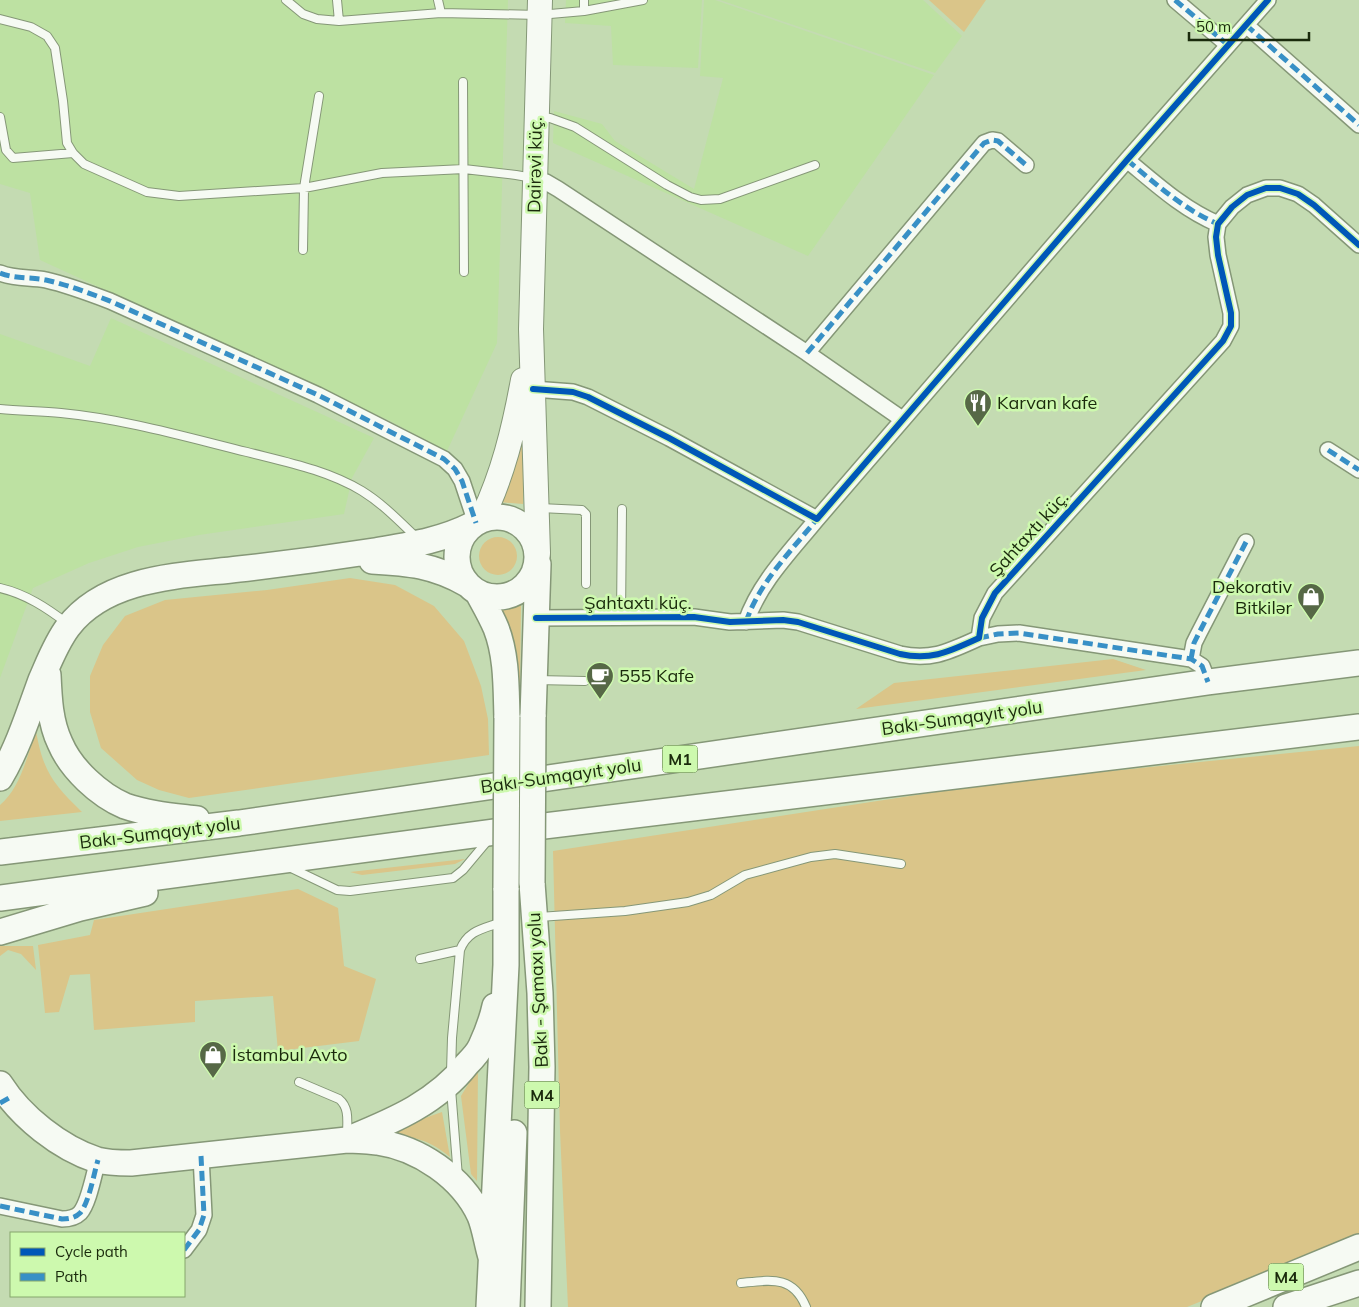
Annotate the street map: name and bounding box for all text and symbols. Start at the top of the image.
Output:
scale bar [1189,10,1309,42]
text: 50 m [1196,17,1231,36]
street label: Dairəvi küç. [522,117,547,213]
restaurant icon: Karvan kafe [963,388,993,427]
place label: Karvan kafe [997,391,1097,414]
street label: Şahtaxtı küç. [984,486,1073,581]
place label: Dekorativ Bitkilər [1212,575,1292,619]
shop icon: Dekorativ Bitkilər [1296,582,1326,621]
street label: Şahtaxtı küç. [584,591,692,614]
cafe icon: 555 Kafe [585,661,615,700]
place label: 555 Kafe [619,664,694,687]
street label: Bakı-Sumqayıt yolu [880,695,1044,740]
road number: M1 [662,746,698,772]
street label: Bakı-Sumqayıt yolu [479,753,643,798]
street label: Bakı-Sumqayıt yolu [78,811,242,854]
street label: Bakı - Şamaxı yolu [522,912,553,1068]
shop icon: İstambul Avto [198,1040,228,1079]
place label: İstambul Avto [232,1043,348,1066]
road number: M4 [524,1082,560,1108]
legend [10,1232,185,1297]
text: Cycle path [55,1242,128,1261]
road number: M4 [1268,1264,1304,1290]
text: Path [55,1267,87,1286]

